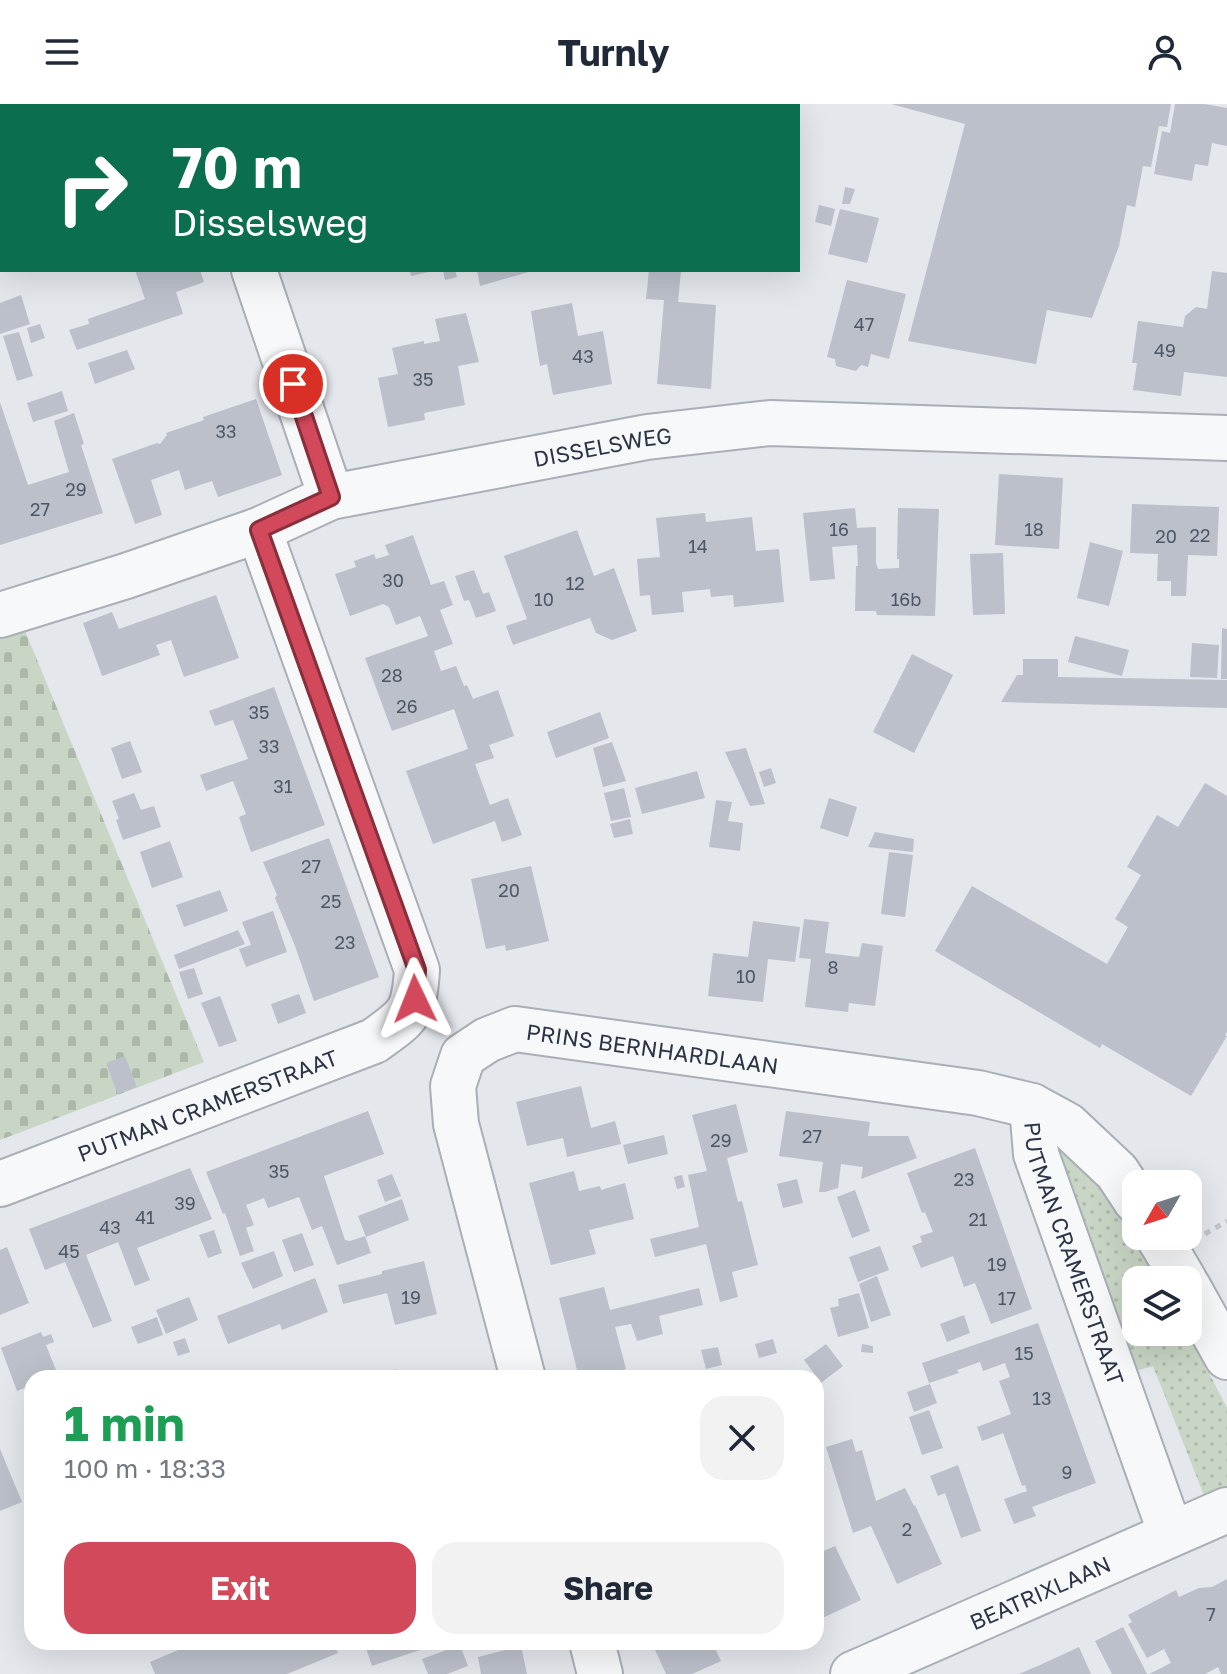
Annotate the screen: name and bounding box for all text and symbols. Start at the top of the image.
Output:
icon: menu [40,30,84,74]
icon: person [1143,30,1187,74]
text: Turnly [557,31,670,74]
text: 70 m [172,133,302,200]
icon: right [40,136,144,240]
text: Disselsweg [172,201,368,244]
house number: 47 [854,313,874,335]
house number: 49 [1154,339,1176,361]
house number: 43 [572,345,594,367]
pin [259,350,327,418]
icon: arrive [271,362,315,406]
house number: 35 [413,368,433,390]
house number: 33 [215,420,237,442]
street label: DISSELSWEG [531,421,673,472]
house number: 29 [65,478,87,500]
house number: 27 [30,498,50,520]
house number: 16 [829,518,849,540]
house number: 18 [1024,518,1044,540]
house number: 22 [1190,524,1210,546]
house number: 20 [1155,525,1177,547]
house number: 14 [688,535,708,557]
house number: 30 [382,569,404,591]
house number: 12 [565,572,585,594]
house number: 10 [534,588,554,610]
house number: 16b [891,588,921,610]
house number: 28 [381,664,403,686]
house number: 26 [396,695,418,717]
house number: 35 [249,701,269,723]
house number: 33 [258,735,280,757]
house number: 31 [273,775,293,797]
house number: 27 [301,855,321,877]
house number: 20 [498,879,520,901]
house number: 25 [321,890,341,912]
house number: 23 [335,931,355,953]
house number: 8 [828,956,838,978]
position arrow [373,957,457,1041]
house number: 10 [736,965,756,987]
street label: PRINS BERNHARDLAAN [525,1017,780,1079]
street label: PUTMAN CRAMERSTRAAT [73,1043,342,1167]
street label: PUTMAN CRAMERSTRAAT [1020,1121,1131,1389]
house number: 27 [802,1125,822,1147]
house number: 29 [710,1129,732,1151]
house number: 35 [269,1160,289,1182]
house number: 23 [954,1168,974,1190]
north arrow [1122,1170,1202,1250]
map controls [1122,1170,1202,1346]
house number: 39 [174,1192,196,1214]
house number: 41 [135,1206,155,1228]
house number: 21 [968,1208,988,1230]
house number: 43 [99,1216,121,1238]
house number: 45 [58,1240,80,1262]
house number: 19 [987,1253,1007,1275]
button: layers [1122,1266,1202,1346]
house number: 19 [401,1286,421,1308]
house number: 17 [998,1287,1016,1309]
house number: 15 [1014,1342,1034,1364]
house number: 13 [1032,1387,1052,1409]
text: 1 min [64,1394,185,1452]
button: close [700,1396,784,1480]
text: 100 m · 18:33 [64,1453,226,1484]
house number: 9 [1062,1461,1072,1483]
house number: 2 [902,1518,912,1540]
button: Exit [64,1542,416,1634]
button: Share [432,1542,784,1634]
street label: BEATRIXLAAN [965,1549,1114,1635]
house number: 7 [1206,1603,1216,1625]

